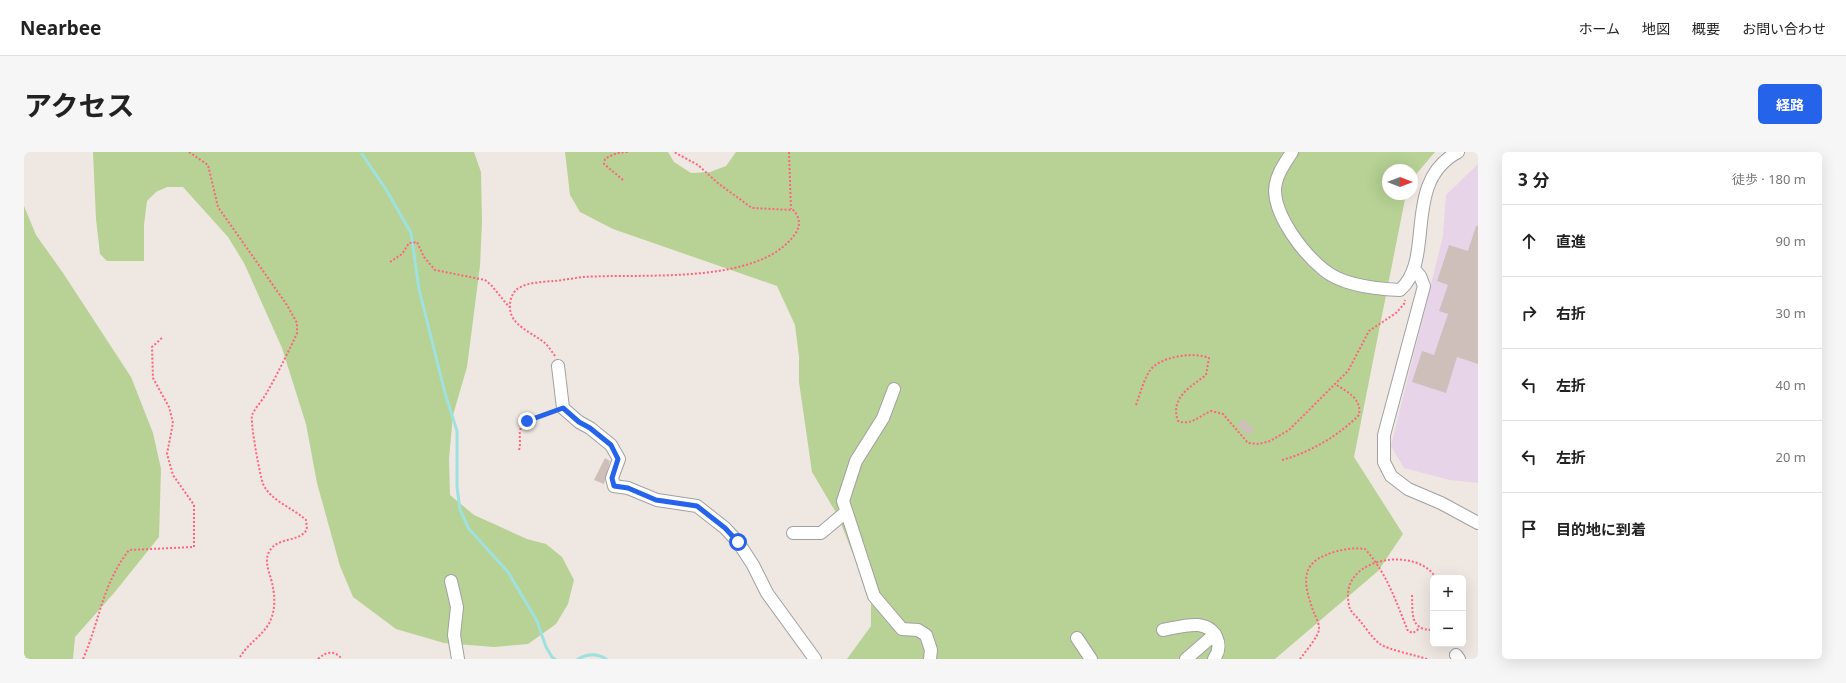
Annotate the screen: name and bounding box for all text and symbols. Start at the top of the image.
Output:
text: Nearbee [20,15,101,41]
text: ホーム [1578,19,1620,38]
text: 地図 [1642,19,1670,38]
text: 概要 [1692,19,1720,38]
text: お問い合わせ [1742,19,1826,38]
button: 経路 [1758,84,1822,124]
text: アクセス [24,86,135,124]
north arrow [1382,164,1418,200]
text: 3 分 [1518,168,1549,191]
text: 徒歩 · 180 m [1732,170,1806,188]
icon: ahead [1518,230,1540,252]
text: 直進 [1556,231,1586,251]
text: 90 m [1776,232,1806,250]
icon: right [1518,302,1540,324]
text: 右折 [1556,303,1586,323]
text: 30 m [1776,304,1806,322]
icon: left [1518,374,1540,396]
text: 左折 [1556,375,1586,395]
text: 40 m [1776,376,1806,394]
route end [518,412,536,430]
icon: left [1518,446,1540,468]
text: 左折 [1556,447,1586,467]
text: 20 m [1776,448,1806,466]
icon: arrive [1518,518,1540,540]
text: 目的地に到着 [1556,519,1646,539]
route start [729,533,747,551]
map controls [1430,575,1466,647]
button: + [1430,575,1466,611]
button: − [1430,611,1466,647]

